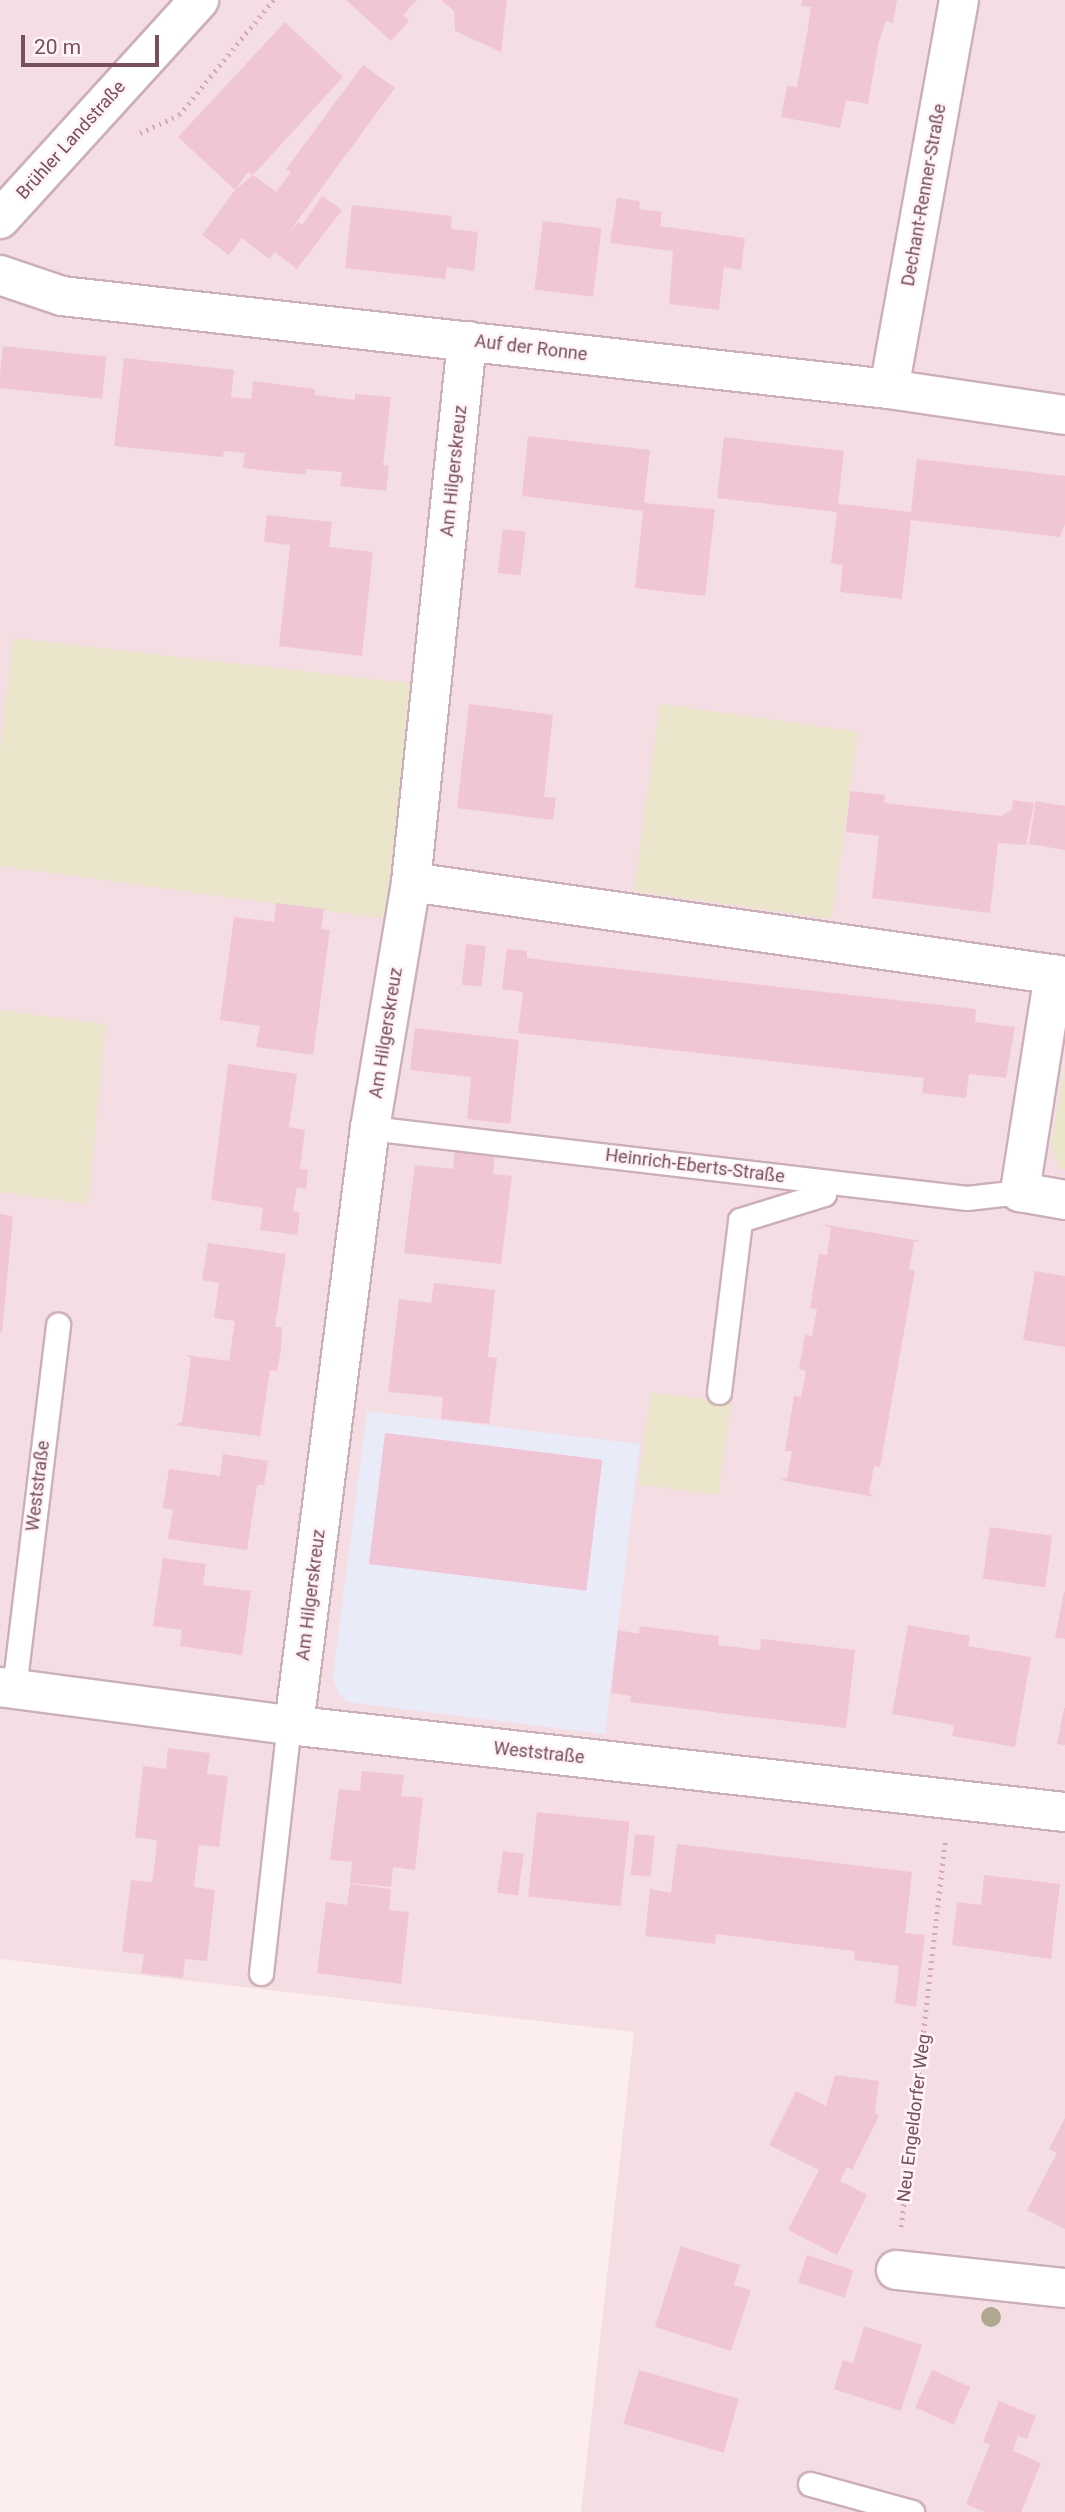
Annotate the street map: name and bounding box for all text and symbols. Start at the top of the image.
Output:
scale bar [24,21,163,65]
text: 20 m [34,35,81,59]
street label: Brühler Landstraße [12,76,130,204]
street label: Dechant-Renner-Straße [897,102,951,288]
street label: Auf der Ronne [473,330,589,366]
street label: Am Hilgerskreuz [436,404,472,538]
street label: Am Hilgerskreuz [365,966,407,1100]
street label: Heinrich-Eberts-Straße [604,1144,786,1188]
street label: Weststraße [22,1439,54,1533]
street label: Am Hilgerskreuz [292,1528,330,1662]
street label: Weststraße [492,1737,586,1769]
street label: Neu Engeldorfer Weg [893,2033,935,2203]

